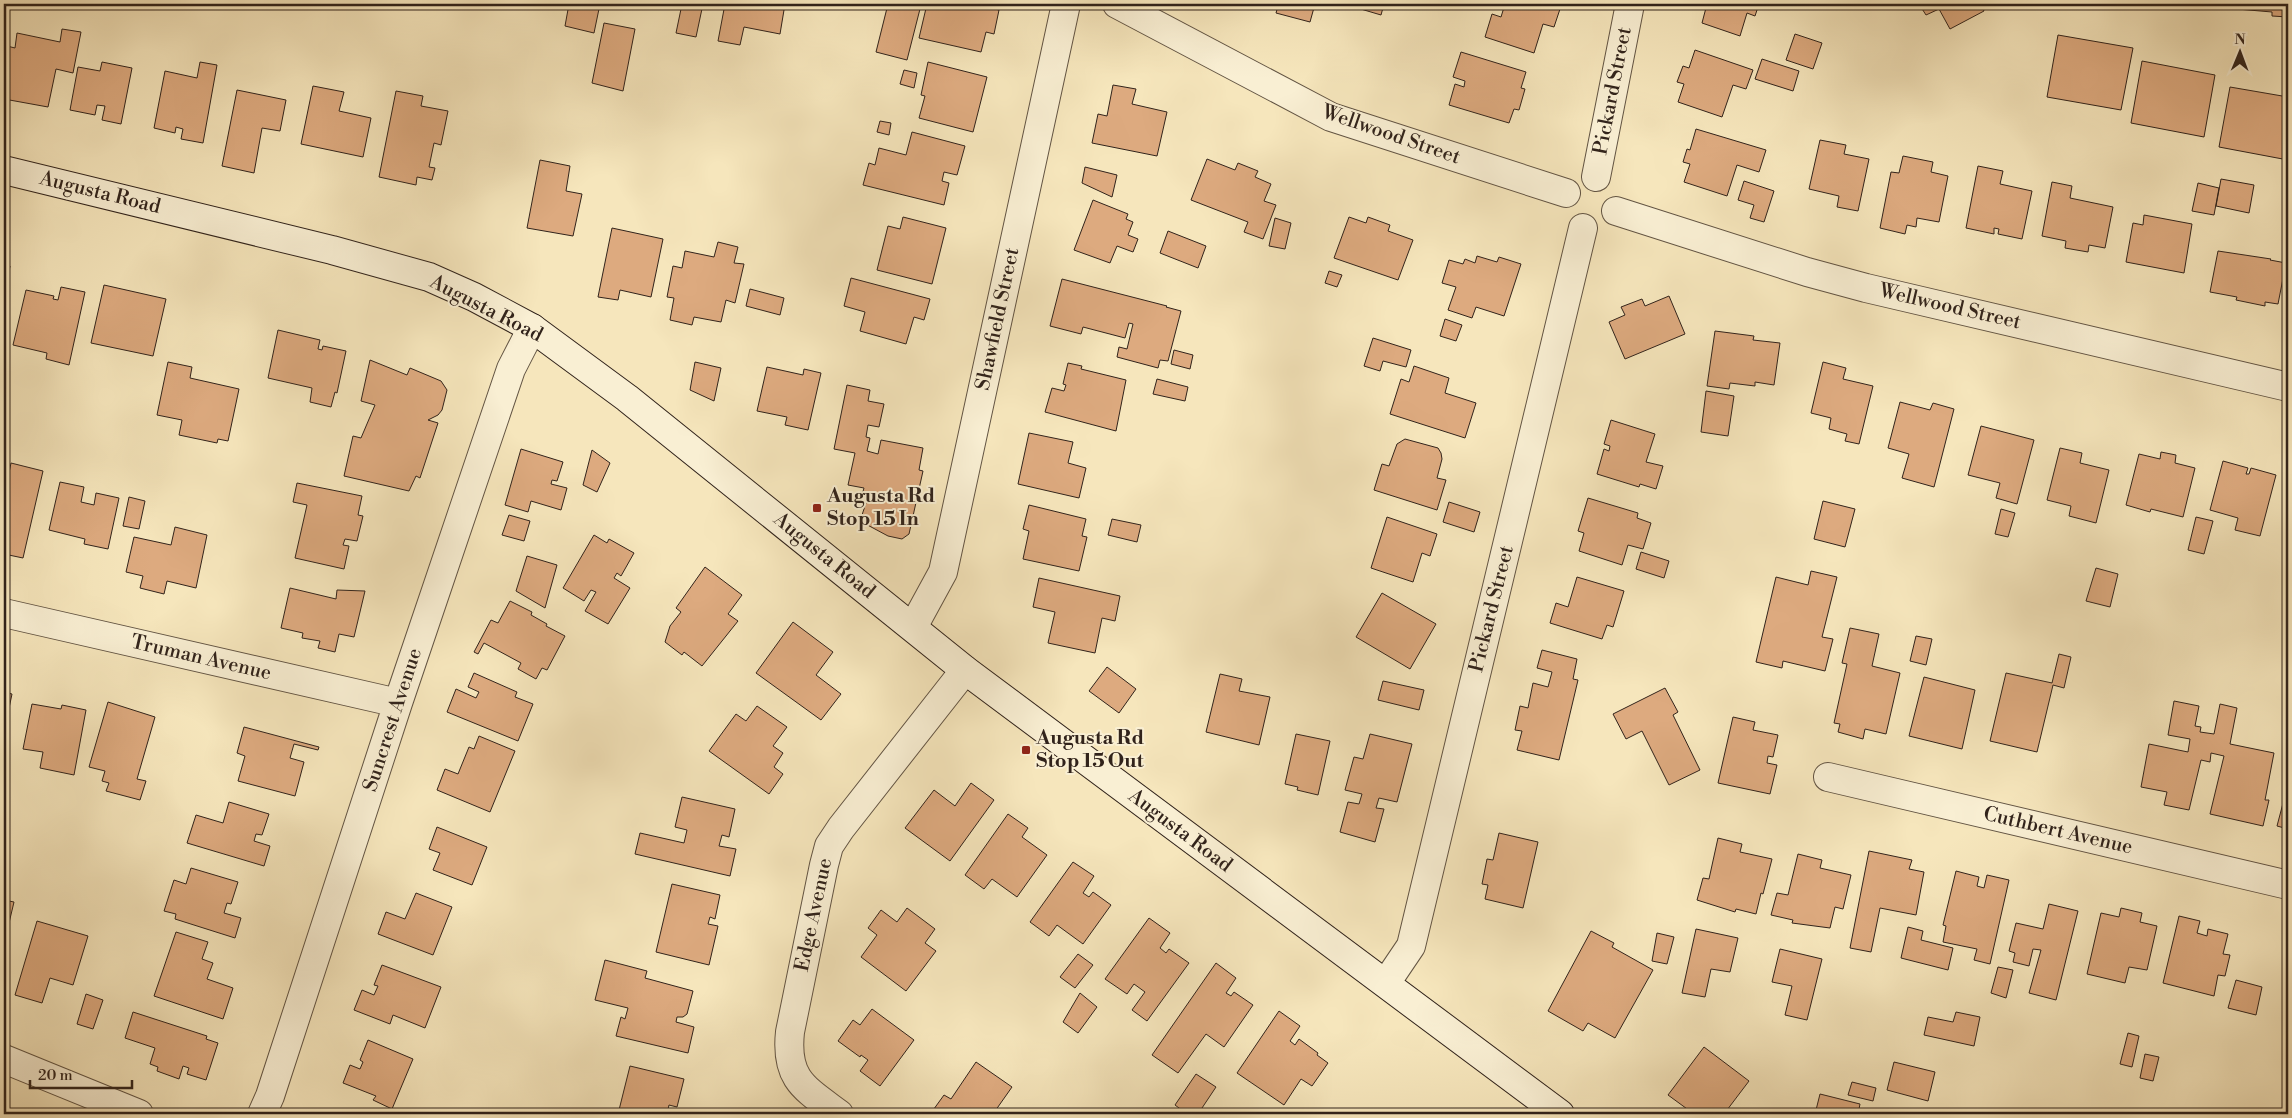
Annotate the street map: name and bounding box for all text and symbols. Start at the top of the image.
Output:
street label: Pickard Street [1588,25,1638,157]
north arrow [2214,28,2264,78]
text: N [2235,31,2246,49]
street label: Wellwood Street [1318,99,1463,170]
street label: Augusta Road [36,166,164,220]
street label: Shawfield Street [971,245,1025,393]
street label: Augusta Road [424,269,547,348]
street label: Wellwood Street [1876,278,2023,335]
place label: Augusta Rd Stop 15 In [826,484,935,532]
marker: Augusta Rd Stop 15 In [811,502,823,514]
street label: Augusta Road [767,507,880,605]
street label: Pickard Street [1464,543,1520,675]
street label: Truman Avenue [128,630,274,686]
street label: Suncrest Avenue [358,645,428,795]
place label: Augusta Rd Stop 15 Out [1035,726,1144,774]
marker: Augusta Rd Stop 15 Out [1020,744,1032,756]
street label: Augusta Road [1122,783,1237,879]
street label: Cuthbert Avenue [1981,802,2135,860]
street label: Edge Avenue [790,856,838,974]
scale bar [30,1058,132,1090]
text: 20 m [38,1066,73,1085]

